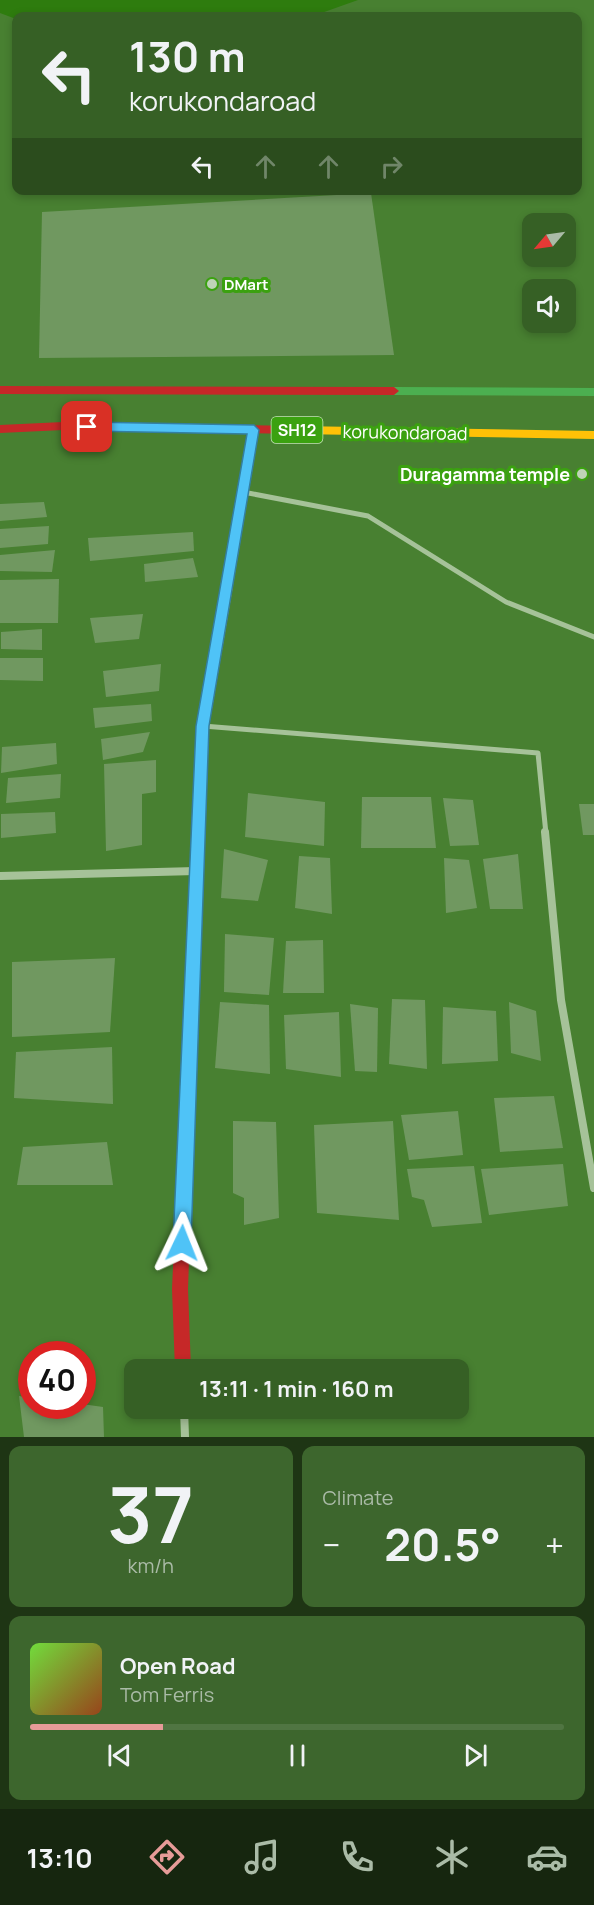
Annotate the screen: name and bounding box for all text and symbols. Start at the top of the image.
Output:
text: 130 m [129,27,246,85]
icon: left [30,36,108,114]
text: korukondaroad [129,82,316,119]
icon: left [186,150,219,183]
icon: ahead [249,150,282,183]
icon: ahead [312,150,345,183]
icon: right [375,150,408,183]
north arrow [522,213,576,267]
map controls [522,213,576,333]
place label: DMart [224,274,268,295]
marker: DMart [205,277,219,291]
button: sound [522,279,576,333]
pin [61,401,112,452]
icon: arrive [70,410,103,443]
road number: SH12 [272,417,322,443]
street label: korukondaroad [342,419,468,445]
place label: Duragamma temple [400,462,570,486]
marker: Duragamma temple [575,467,589,481]
position arrow [150,1211,214,1275]
speed limit sign: 40 [18,1341,96,1419]
text: 13:11 · 1 min · 160 m [199,1374,394,1404]
text: 37 [107,1460,194,1566]
text: Climate [323,1484,394,1511]
text: 20.5° [384,1513,501,1575]
text: − [323,1522,340,1567]
text: + [545,1522,564,1567]
text: km/h [127,1552,174,1579]
text: Open Road [120,1651,235,1681]
text: Tom Ferris [120,1681,214,1708]
icon: previous [103,1739,136,1772]
icon: pause [281,1739,314,1772]
icon: next [459,1739,492,1772]
icon: directions [146,1836,188,1878]
icon: music [241,1836,283,1878]
icon: phone [336,1836,378,1878]
icon: climate [431,1836,473,1878]
icon: car [526,1836,568,1878]
text: 13:10 [26,1839,93,1876]

